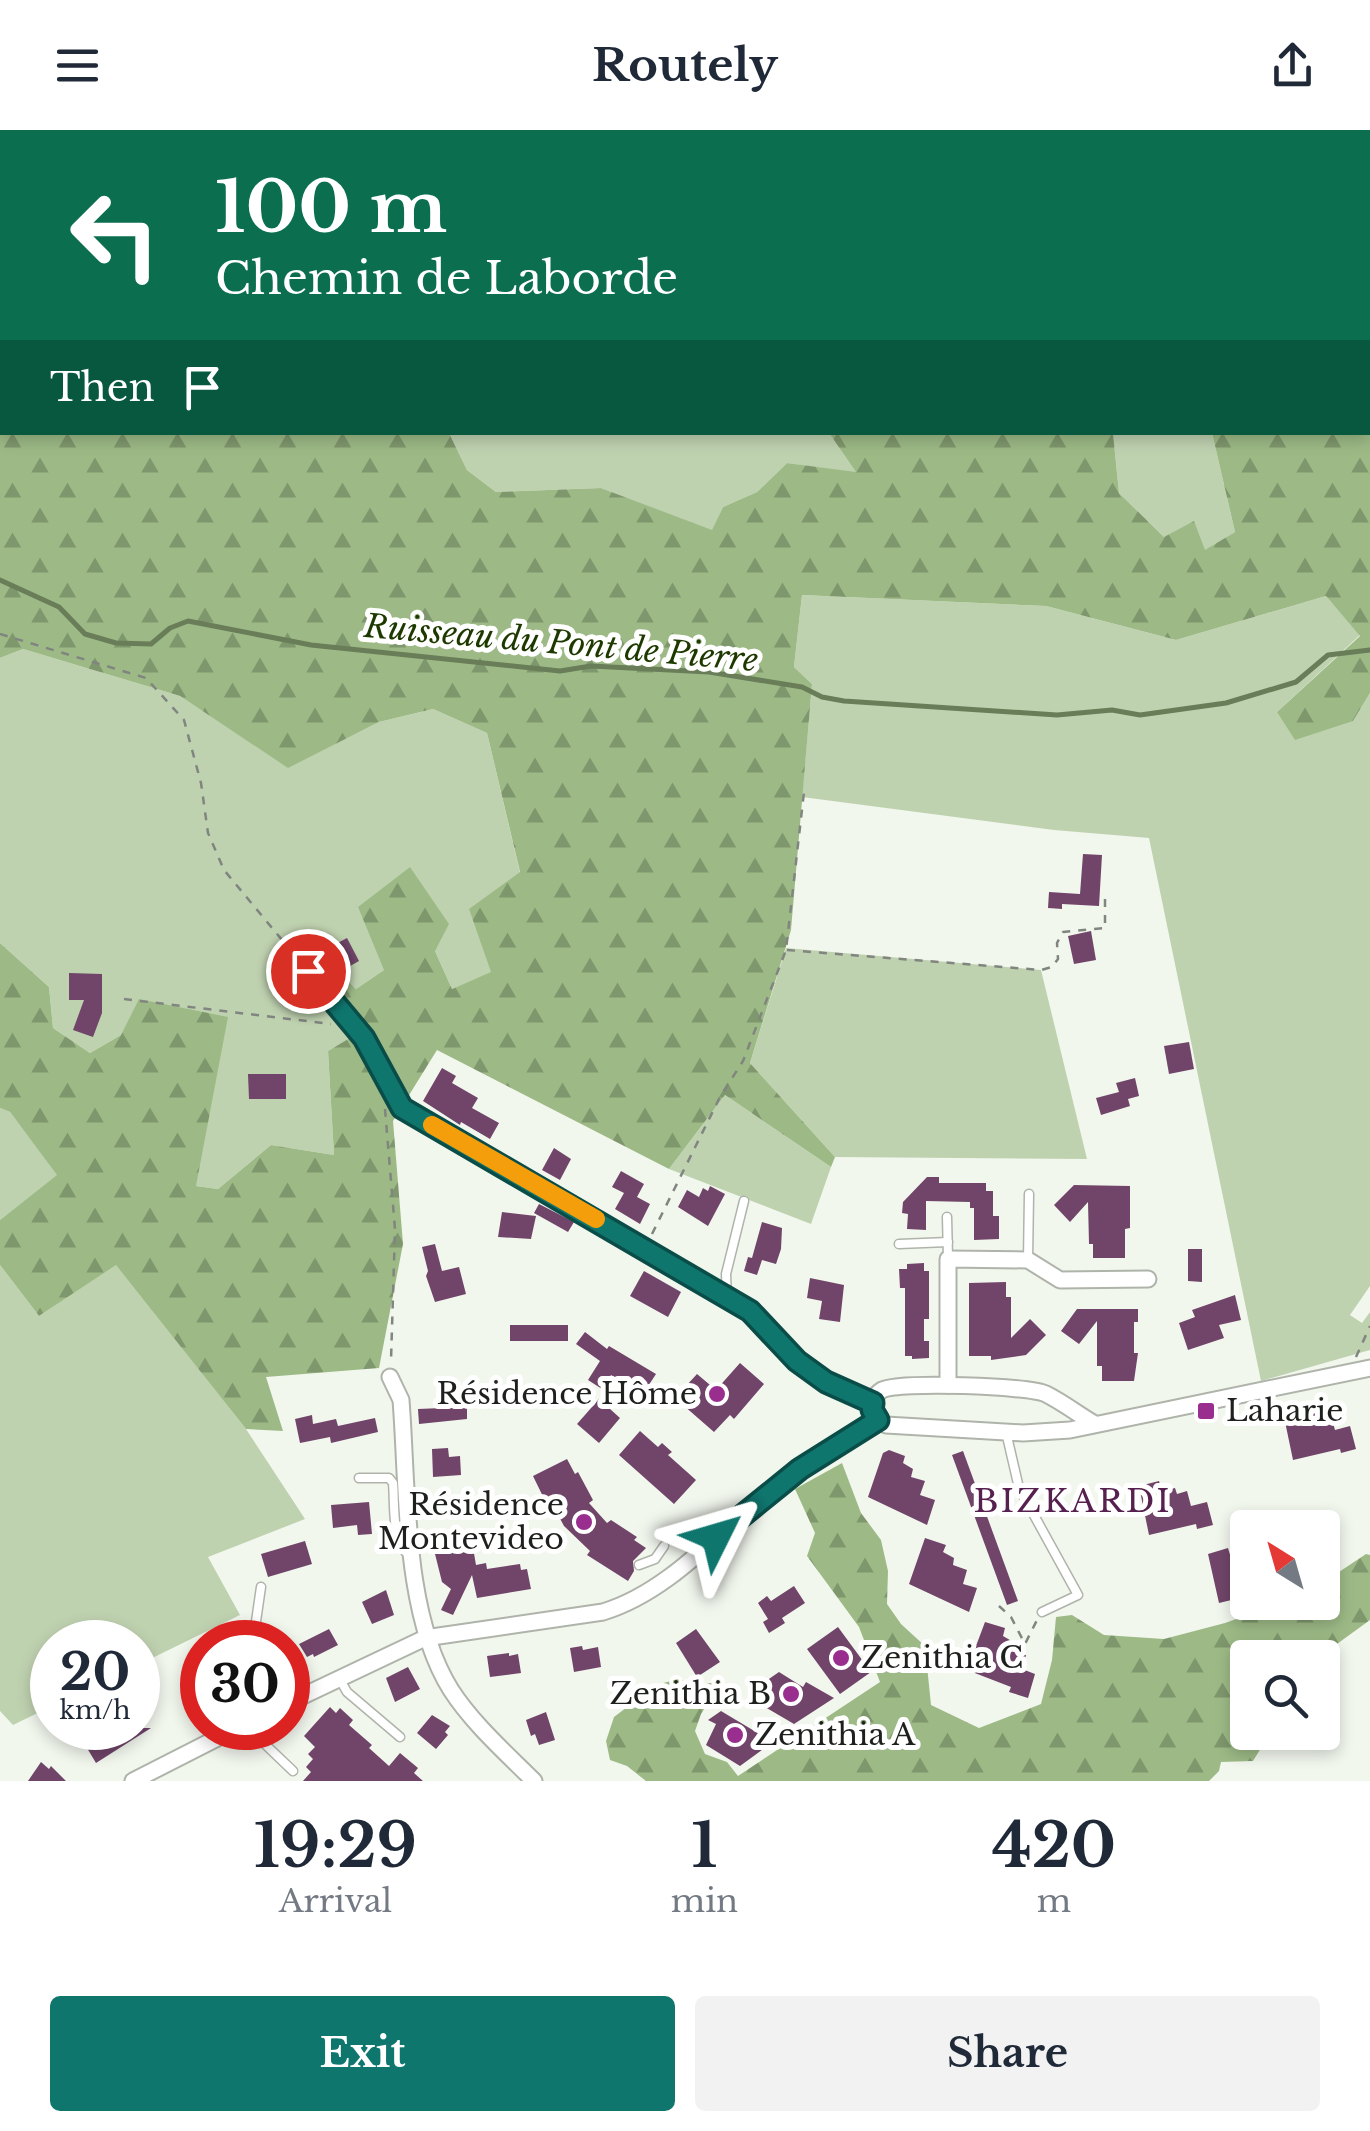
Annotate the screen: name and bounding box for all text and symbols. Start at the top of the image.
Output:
text: Routely [592,37,778,93]
icon: menu [50,38,105,93]
icon: share [1265,38,1320,93]
text: 100 m [215,164,447,251]
icon: left [50,170,180,300]
text: Chemin de Laborde [215,250,678,306]
icon: arrive [175,360,230,415]
text: Then [50,364,155,411]
water label: Ruisseau du Pont de Pierre [362,606,760,680]
pin [266,929,351,1014]
icon: arrive [281,944,336,999]
place label: Résidence Hôme [437,1375,697,1412]
marker: Résidence Hôme [706,1383,728,1405]
place label: Laharie [1226,1392,1343,1429]
marker: Laharie [1195,1400,1217,1422]
district label: BIZKARDI [974,1481,1172,1521]
position arrow [664,1485,768,1589]
place label: Résidence Montevideo [378,1486,564,1557]
north arrow [1230,1510,1340,1620]
map controls [1230,1510,1340,1750]
marker: Résidence Montevideo [573,1511,595,1533]
speed limit sign: 30 [180,1620,310,1750]
place label: Zenithia C [861,1639,1023,1676]
button: search [1230,1640,1340,1750]
text: 20 [60,1641,130,1704]
marker: Zenithia C [830,1647,852,1669]
place label: Zenithia B [610,1675,771,1712]
marker: Zenithia B [780,1683,802,1705]
text: km/h [60,1695,130,1726]
place label: Zenithia A [755,1716,916,1753]
marker: Zenithia A [724,1724,746,1746]
text: 19:29 [254,1809,417,1883]
text: 1 [691,1809,718,1883]
text: 420 [992,1809,1116,1883]
text: Arrival [279,1881,392,1921]
text: min [671,1881,738,1921]
text: m [1037,1881,1071,1921]
button: Exit [50,1996,675,2111]
button: Share [695,1996,1320,2111]

